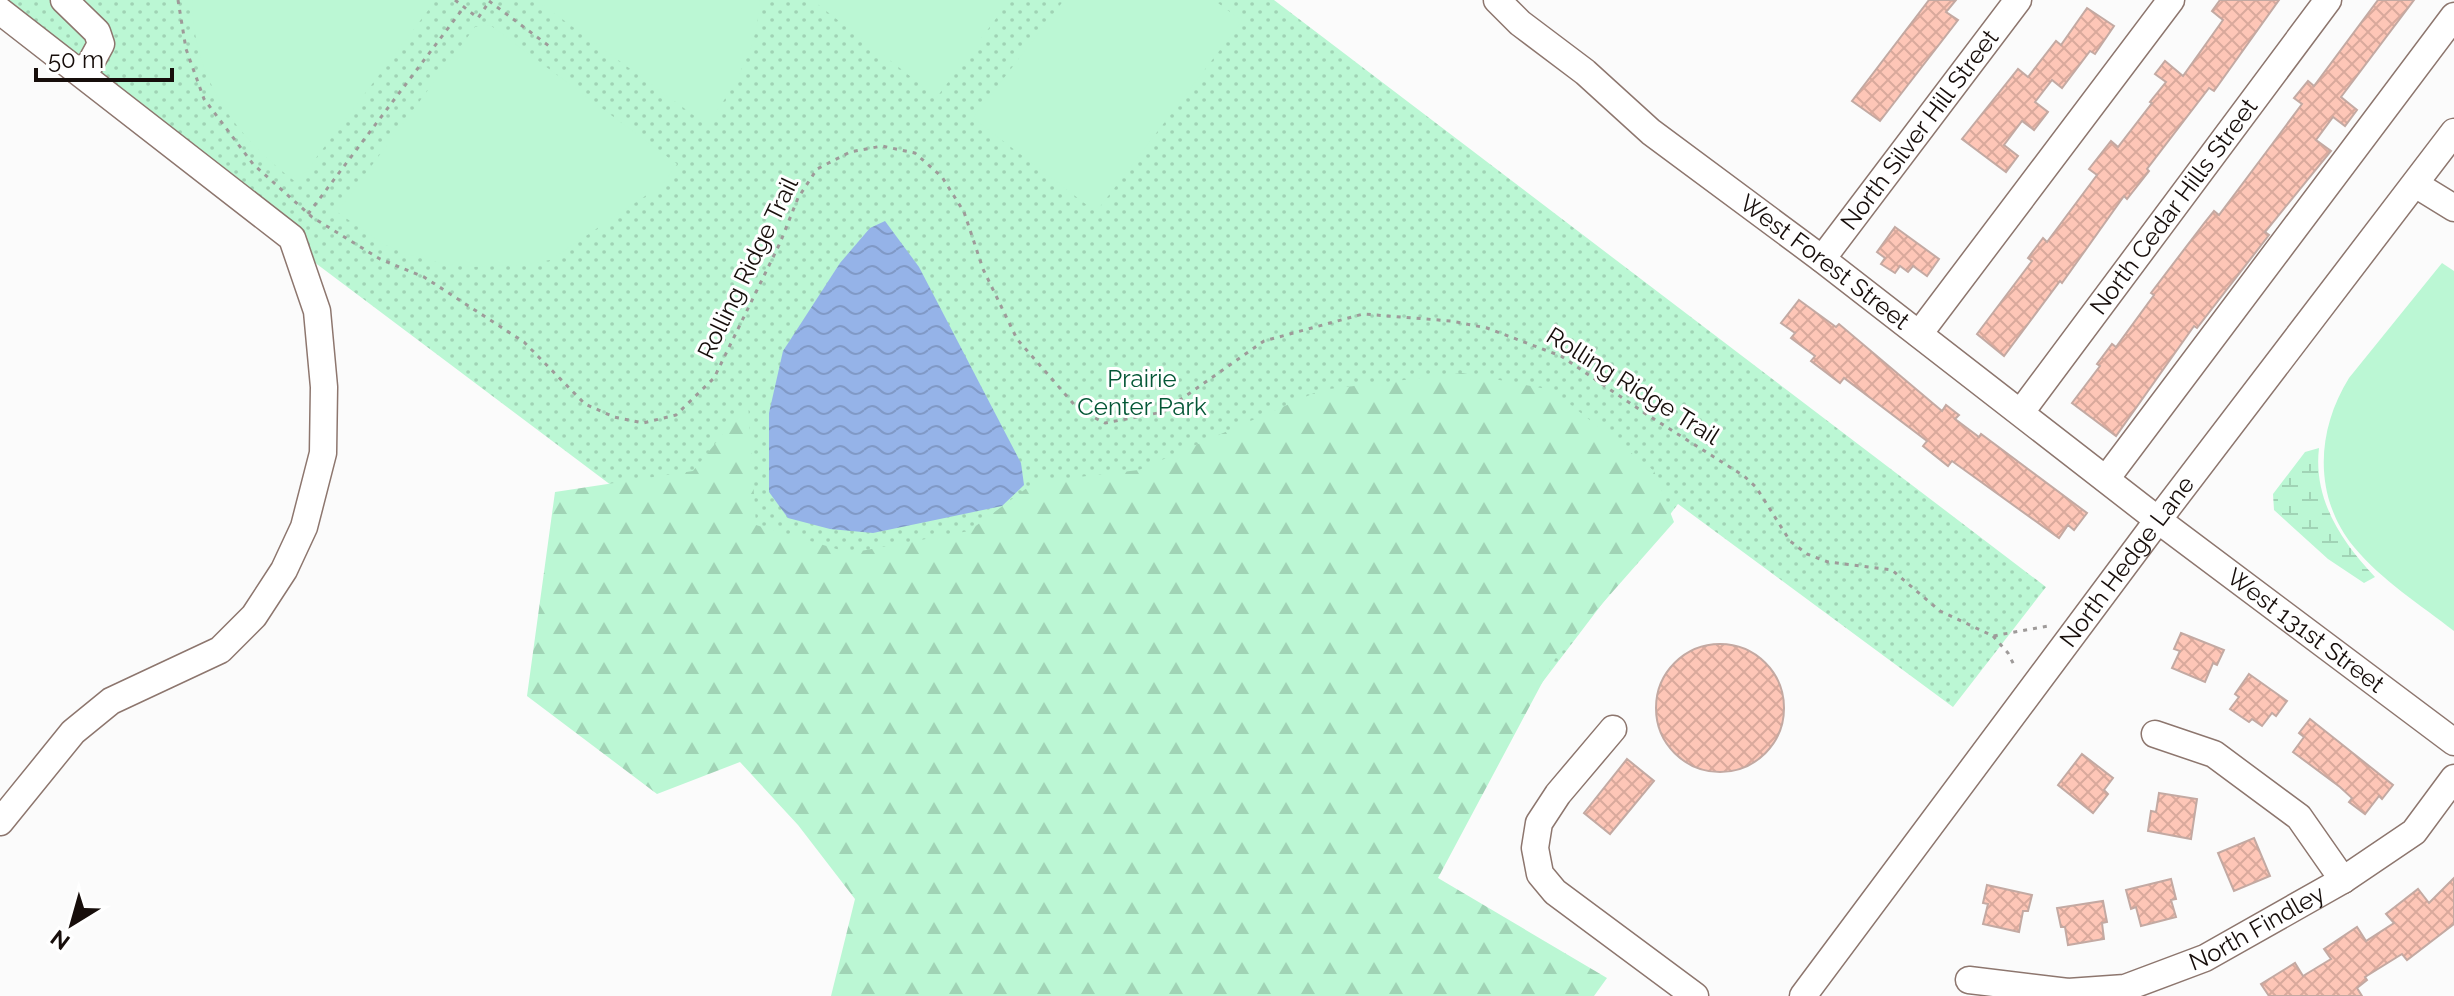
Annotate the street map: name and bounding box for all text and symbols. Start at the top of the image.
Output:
street label: North Silver Hill Street [1834,24,2004,235]
scale bar [36,32,172,82]
text: 50 m [48,45,104,74]
street label: North Cedar Hills Street [2084,93,2263,320]
street label: Rolling Ridge Trail [691,172,804,363]
street label: West Forest Street [1734,188,1915,335]
street label: Rolling Ridge Trail [1541,321,1726,451]
park label: Prairie Center Park [1077,364,1207,421]
street label: North Hedge Lane [2053,470,2200,652]
street label: West 131st Street [2221,562,2390,699]
street label: North Findley [2185,878,2330,977]
north arrow [32,884,112,964]
text: N [45,925,74,955]

